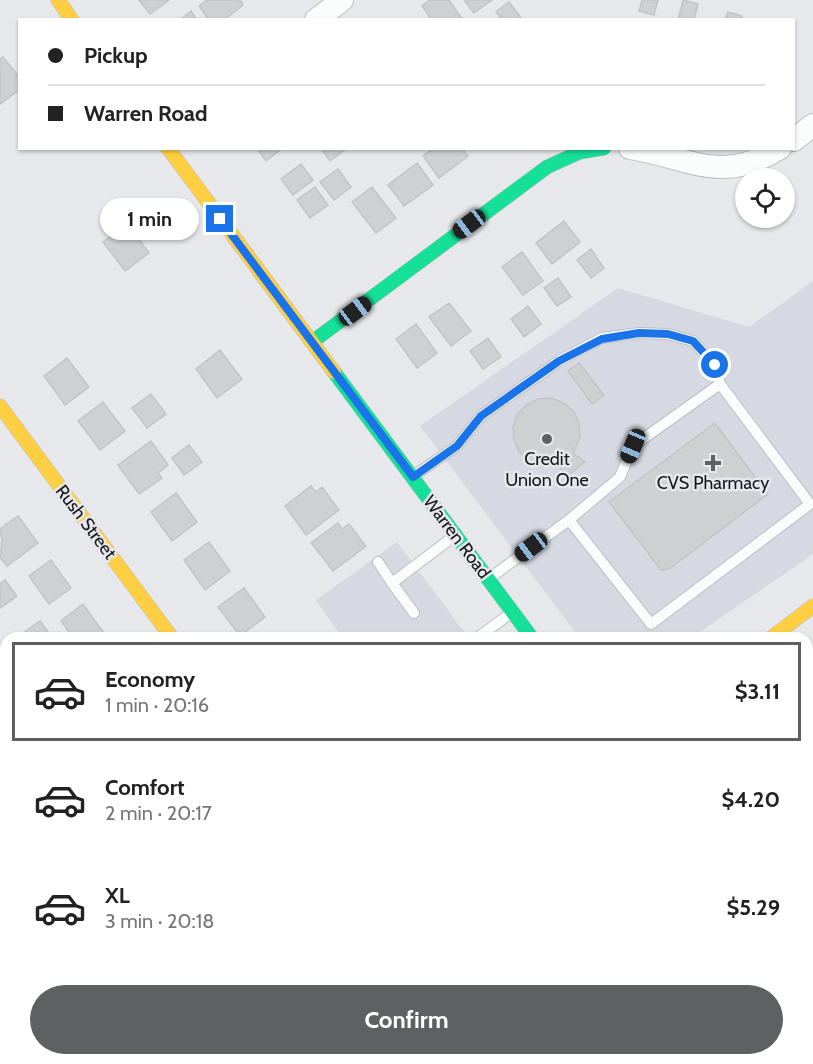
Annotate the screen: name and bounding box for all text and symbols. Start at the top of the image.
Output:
text: Pickup [84,42,148,69]
text: Warren Road [84,100,208,127]
map controls [735,168,795,228]
button: locate [735,168,795,228]
callout: 1 min [100,198,199,240]
route end [206,205,233,232]
car [449,206,489,242]
text: 1 min [127,207,172,231]
car [335,293,375,329]
route start [701,351,728,378]
car [618,426,648,466]
marker: Credit Union One [540,432,554,446]
place label: Credit Union One [505,448,589,491]
marker: CVS Pharmacy [706,456,720,470]
place label: CVS Pharmacy [657,472,769,494]
street label: Rush Street [51,480,121,564]
street label: Warren Road [419,491,495,583]
car [511,529,551,565]
icon: car [33,665,87,719]
text: Economy [105,666,195,693]
text: $3.11 [735,678,780,705]
text: 1 min · 20:16 [105,693,209,717]
icon: car [33,773,87,827]
text: Comfort [105,774,184,801]
text: $4.20 [722,786,780,813]
text: 2 min · 20:17 [105,801,212,825]
icon: car [33,881,87,935]
text: XL [105,882,130,909]
text: $5.29 [727,894,780,921]
text: 3 min · 20:18 [105,909,214,933]
button: Confirm [30,985,783,1054]

